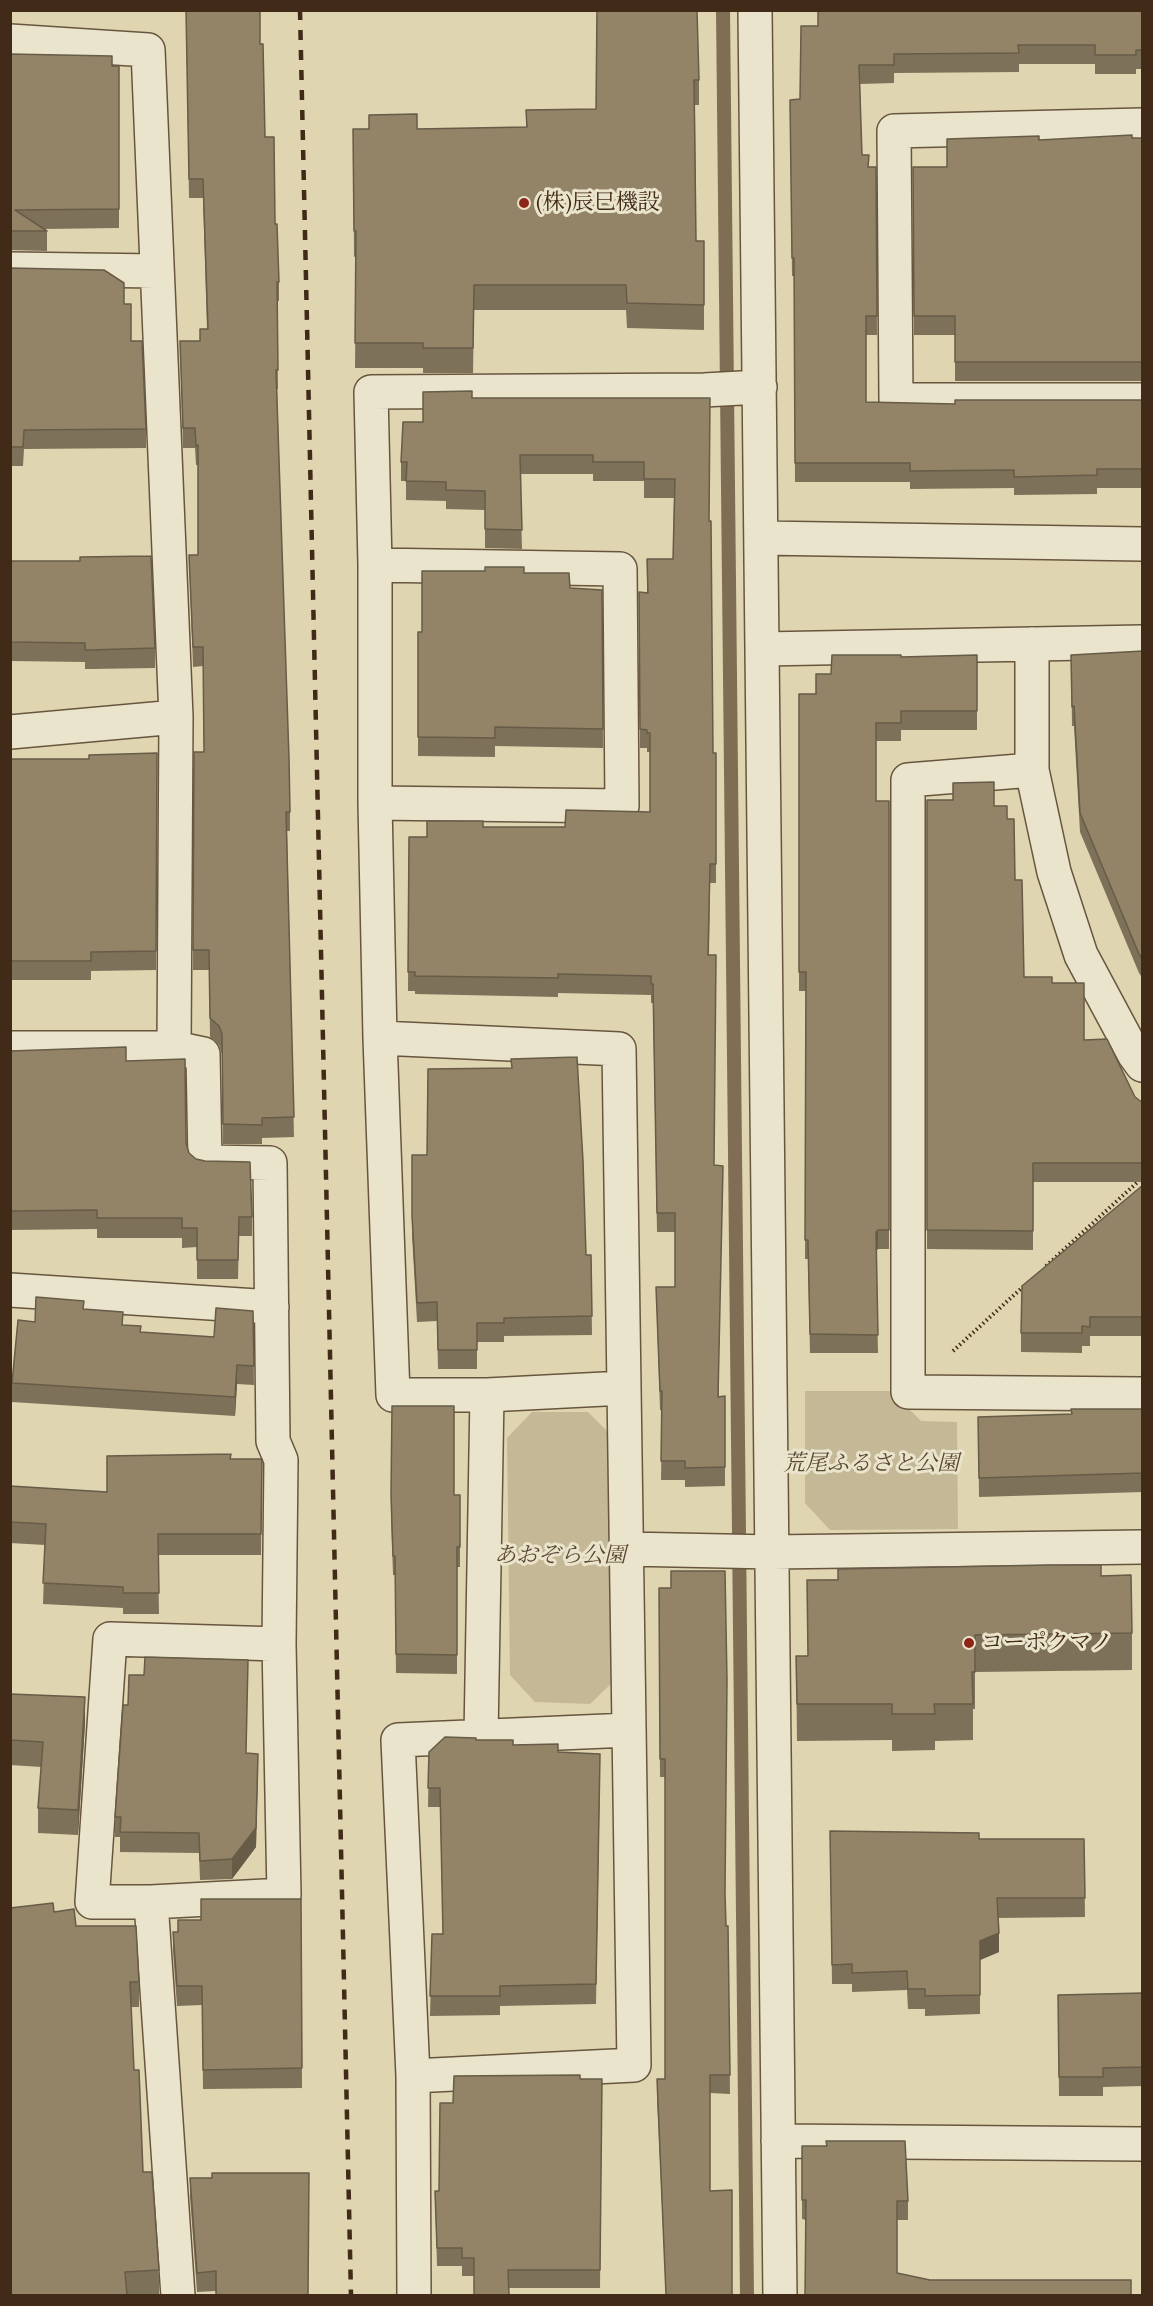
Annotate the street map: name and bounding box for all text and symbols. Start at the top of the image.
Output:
place label: (株)辰巳機設 [536,190,660,216]
marker: (株)辰巳機設 [517,196,531,210]
park label: 荒尾ふるさと公園 [783,1451,959,1477]
park label: あおぞら公園 [494,1543,626,1569]
place label: コーポクマノ [981,1630,1113,1656]
marker: コーポクマノ [962,1636,976,1650]

